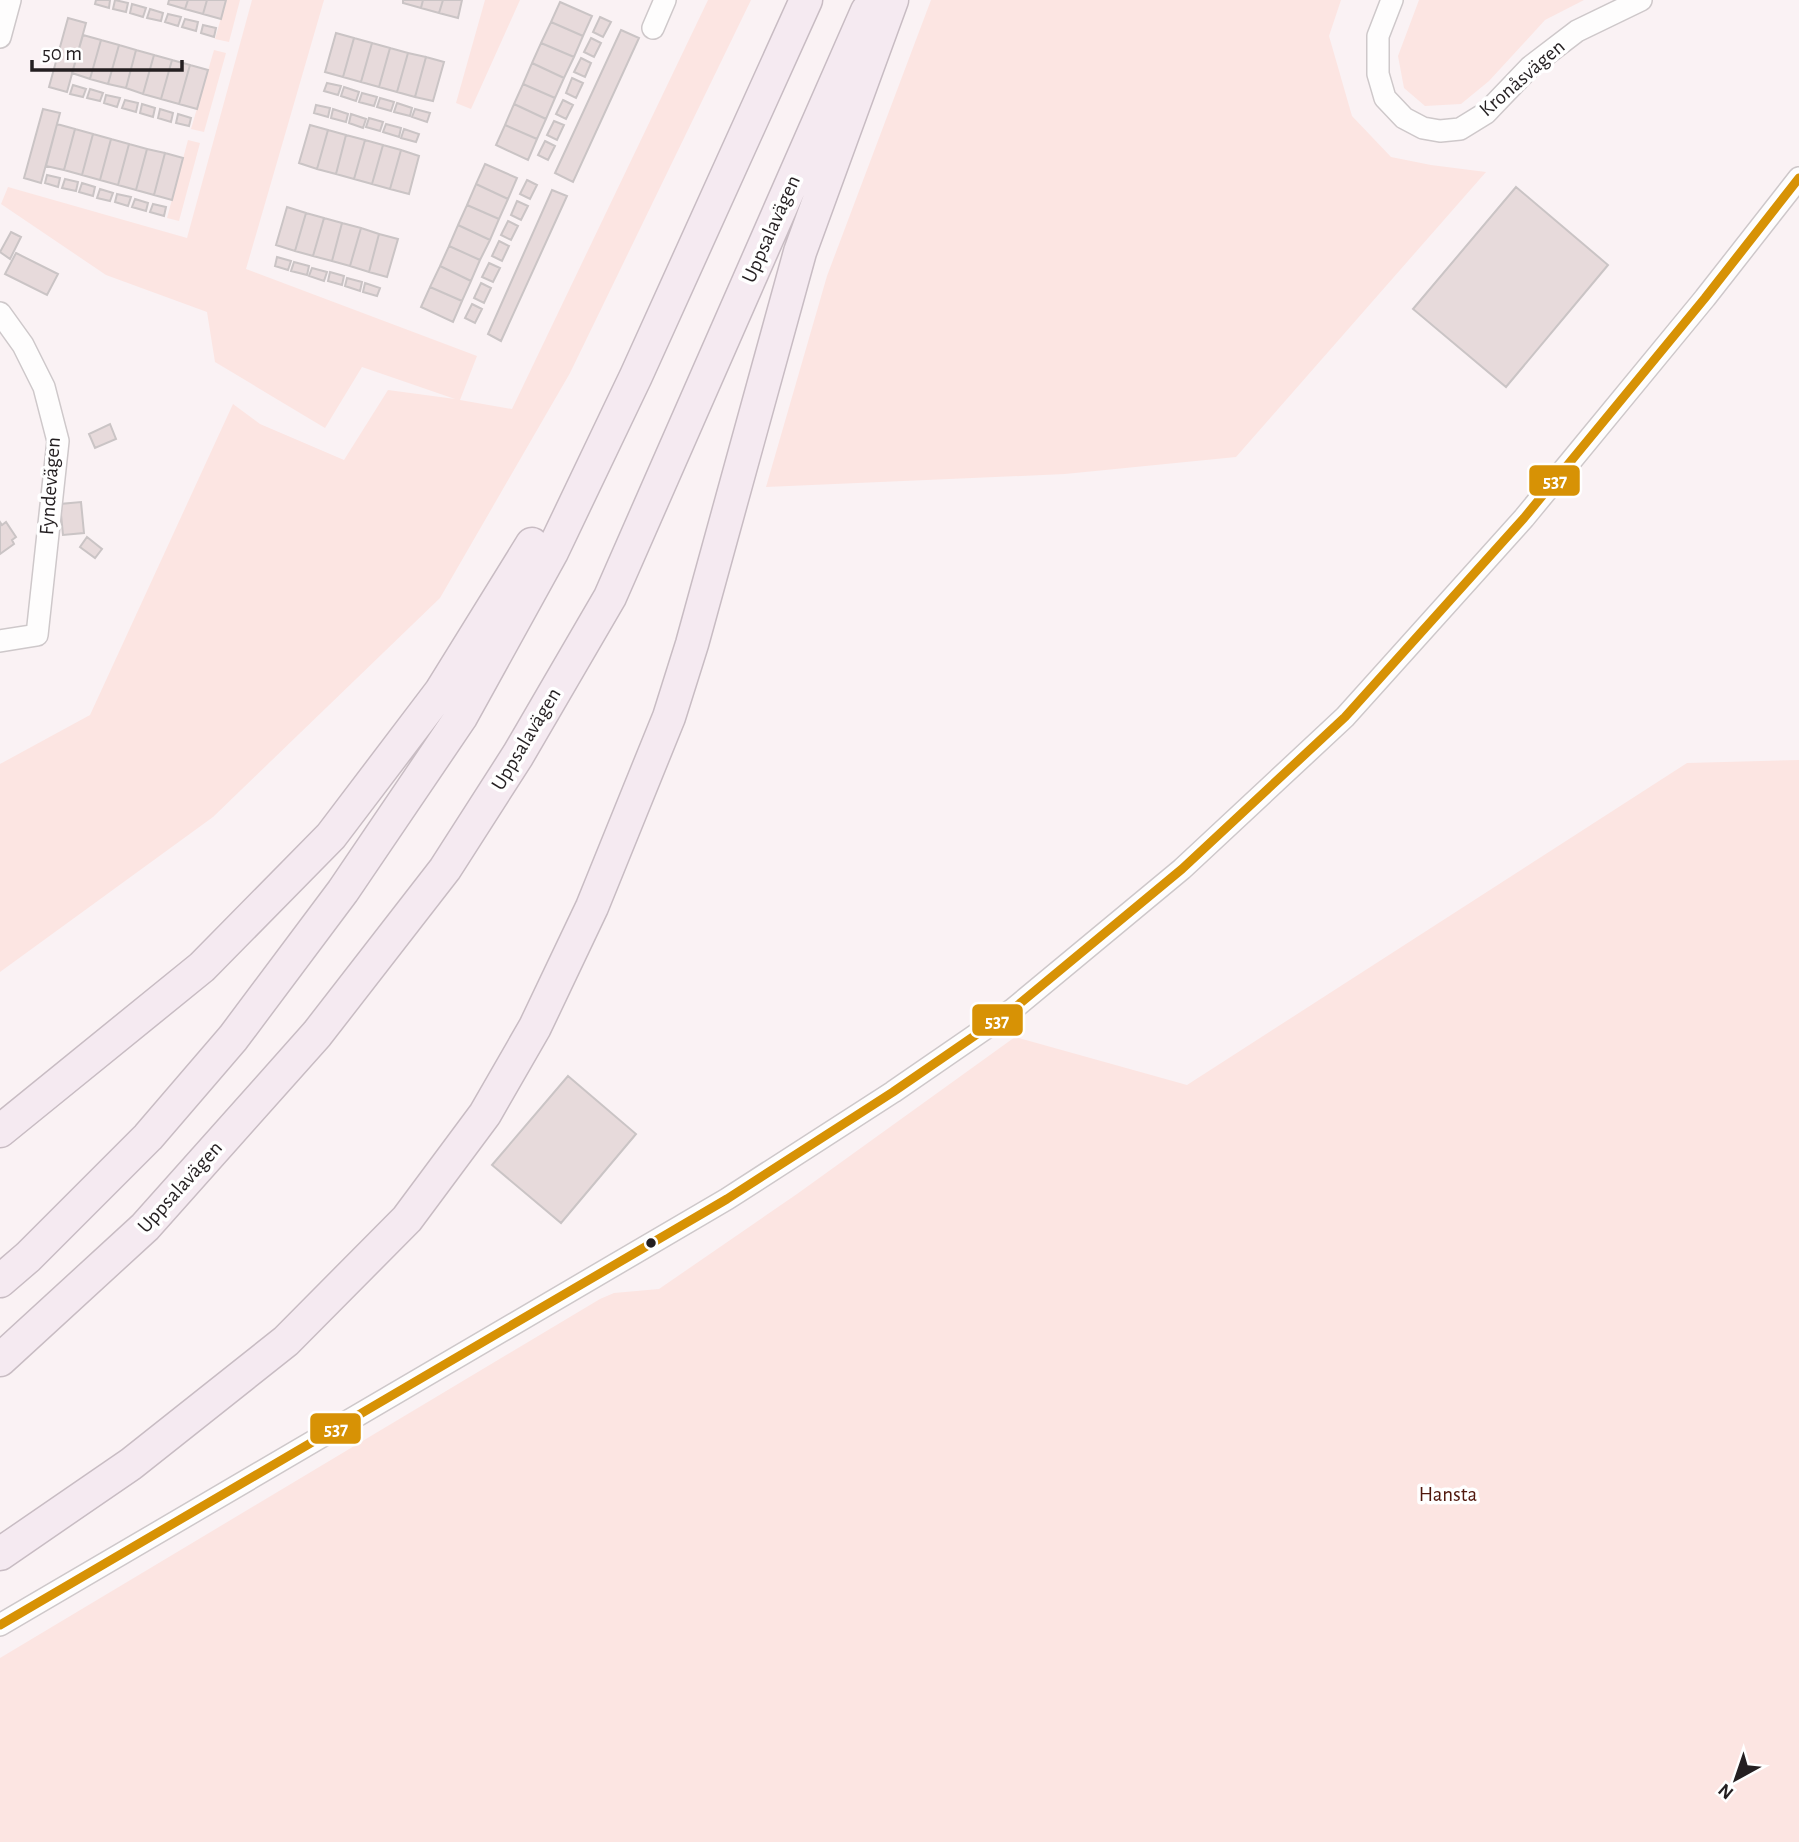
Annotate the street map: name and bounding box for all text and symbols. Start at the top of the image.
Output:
scale bar [32,28,182,72]
street label: Kronåsvägen [1475,35,1569,121]
text: 50 m [42,43,82,64]
street label: Uppsalavägen [738,172,804,286]
street label: Fyndevägen [36,436,64,536]
line badge: 537 [1528,464,1581,497]
text: 537 [1543,472,1567,491]
street label: Uppsalavägen [487,684,565,794]
line badge: 537 [971,1003,1024,1037]
text: 537 [985,1012,1009,1031]
street label: Uppsalavägen [134,1137,226,1237]
unlabelled marker [644,1236,658,1250]
line badge: 537 [309,1412,362,1445]
text: 537 [324,1420,348,1439]
park label: Hansta [1419,1484,1478,1505]
north arrow [1701,1744,1771,1814]
text: N [1715,1779,1737,1802]

